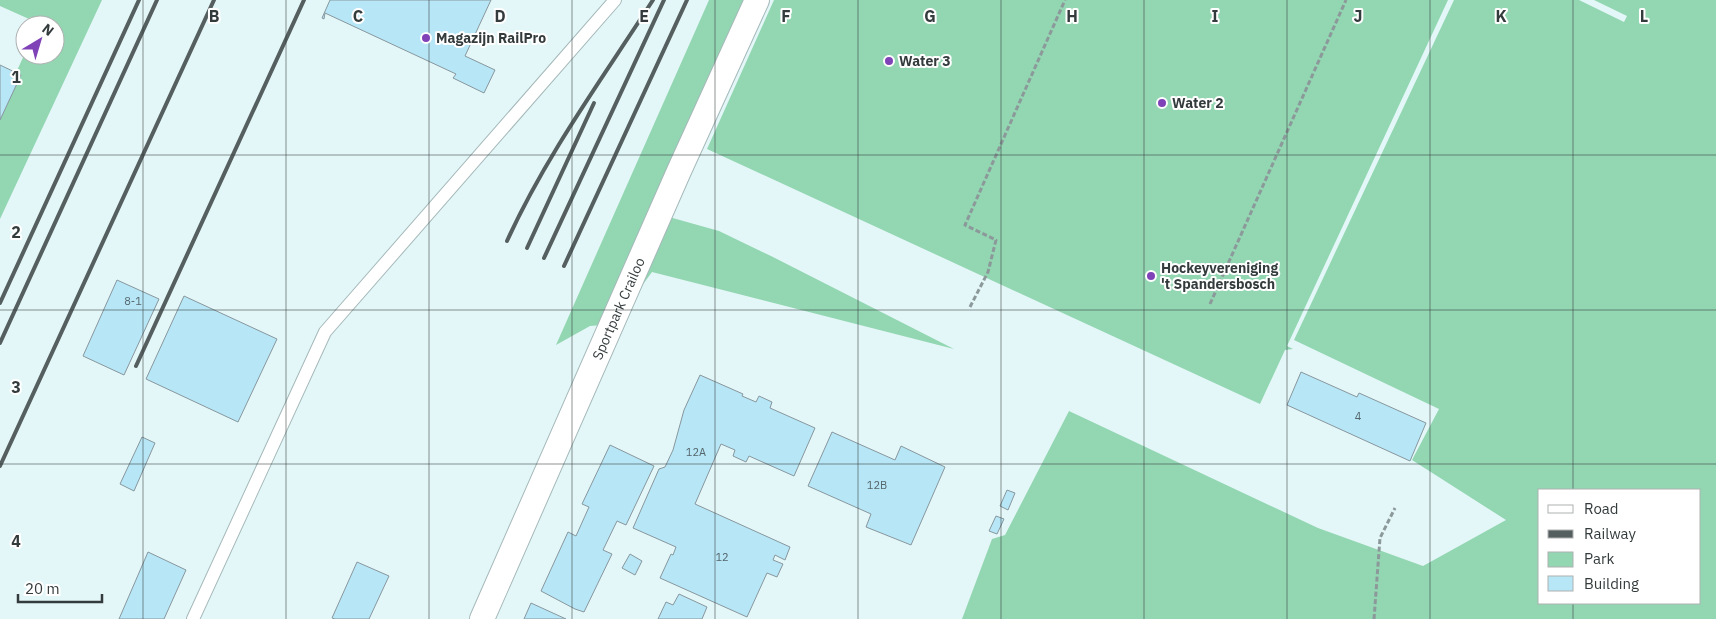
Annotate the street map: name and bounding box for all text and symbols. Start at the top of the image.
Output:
text: B [209,6,220,26]
text: C [353,6,363,26]
text: D [494,6,506,26]
text: E [639,6,649,26]
text: F [781,6,791,26]
text: G [924,6,936,26]
text: H [1066,6,1078,26]
text: I [1212,6,1219,26]
text: J [1354,6,1362,26]
text: K [1495,6,1507,26]
text: L [1640,6,1648,26]
north arrow [15,15,65,65]
text: N [38,20,58,40]
place label: Magazijn RailPro [436,29,546,47]
marker: Magazijn RailPro [420,32,432,44]
place label: Water 3 [899,52,951,70]
marker: Water 3 [883,55,895,67]
text: 1 [11,67,21,87]
place label: Water 2 [1172,94,1224,112]
marker: Water 2 [1156,97,1168,109]
text: 2 [11,222,21,242]
street label: Sportpark Crailoo [588,255,649,363]
place label: Hockeyvereniging 't Spandersbosch [1161,259,1278,293]
marker: Hockeyvereniging 't Spandersbosch [1145,270,1157,282]
house number: 8-1 [124,294,142,308]
text: 3 [11,377,21,397]
house number: 4 [1355,409,1362,423]
house number: 12A [686,445,706,459]
house number: 12B [867,478,887,492]
legend [1538,489,1701,604]
text: Road [1584,499,1619,518]
text: Railway [1584,524,1637,543]
text: 4 [11,531,21,551]
text: Park [1584,549,1614,568]
house number: 12 [715,550,729,564]
scale bar [18,572,101,604]
text: Building [1584,574,1639,593]
text: 20 m [25,579,60,598]

